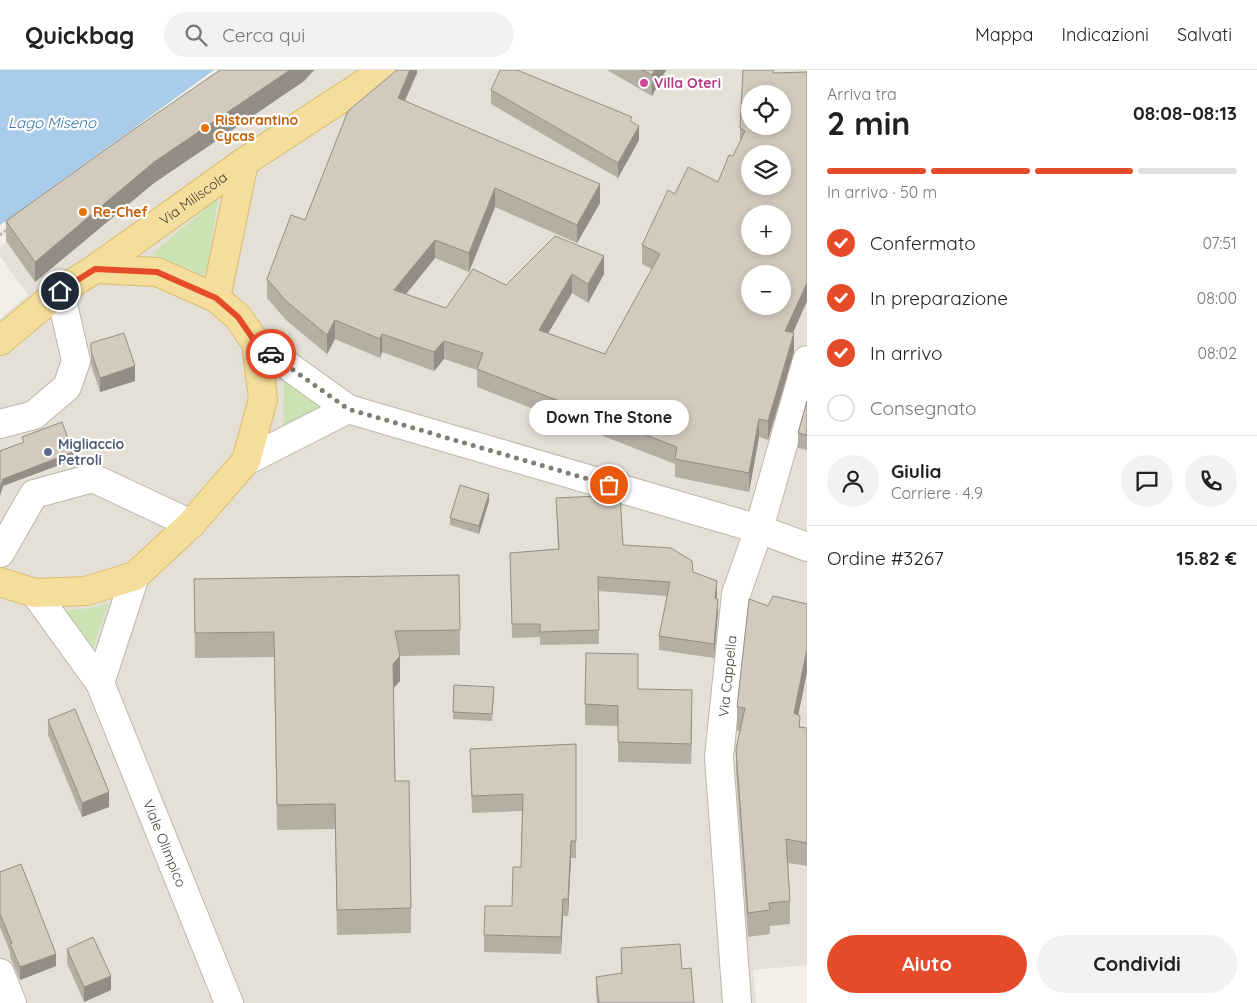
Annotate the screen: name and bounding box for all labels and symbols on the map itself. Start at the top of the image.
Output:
place label: Villa Oteri [654,74,721,92]
marker: Villa Oteri [638,77,650,89]
place label: Ristorantino Cycas [215,111,298,145]
water label: Lago Miseno [8,113,97,132]
marker: Ristorantino Cycas [199,122,211,134]
street label: Via Miliscola [156,168,231,229]
place label: Re-Chef [93,203,149,221]
marker: Re-Chef [77,206,89,218]
pin [39,270,81,312]
courier [246,329,296,379]
callout: Down The Stone [529,400,689,435]
place label: Migliaccio Petroli [58,435,124,469]
marker: Migliaccio Petroli [42,446,54,458]
pin [588,464,630,506]
street label: Via Cappella [714,634,741,718]
street label: Viale Olimpico [139,797,190,890]

